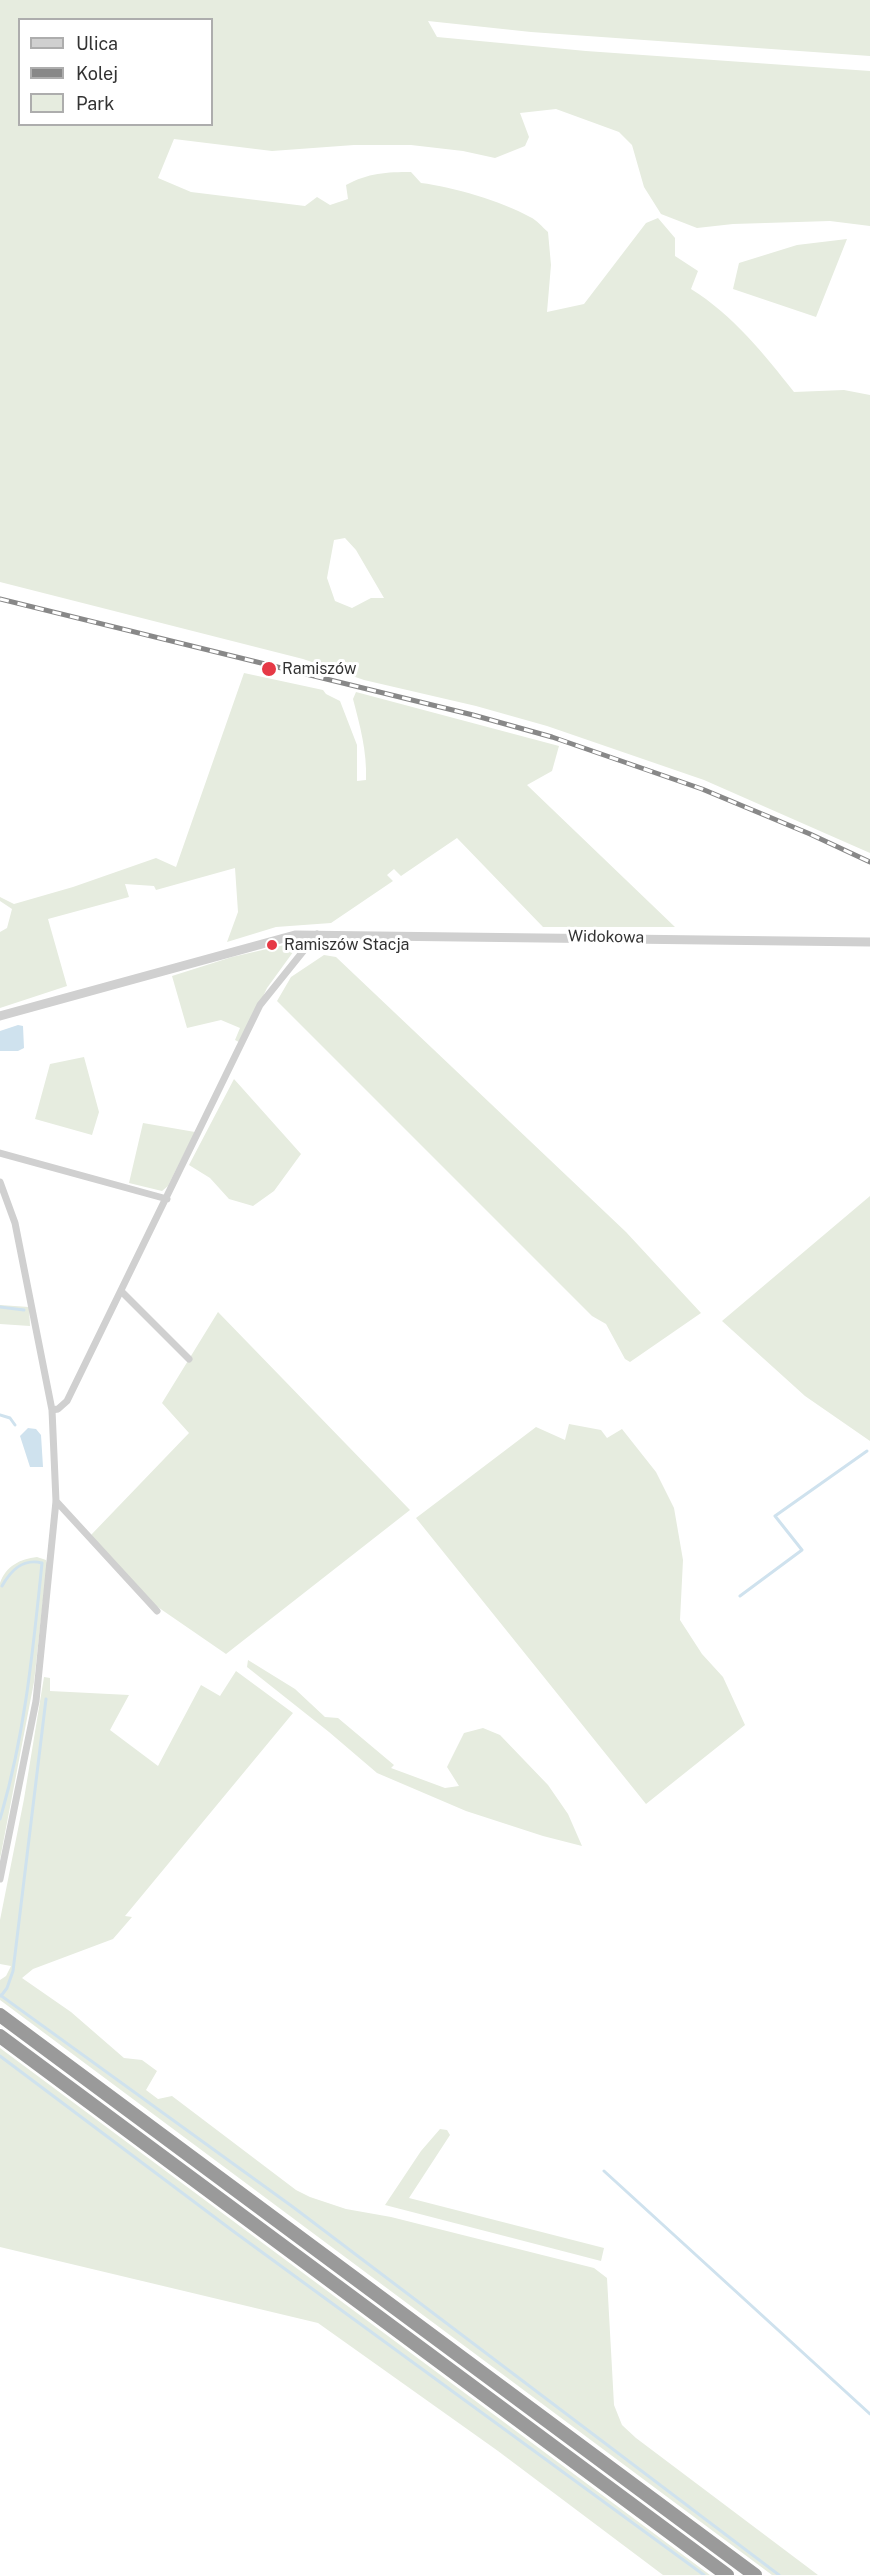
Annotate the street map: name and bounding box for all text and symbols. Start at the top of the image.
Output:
legend [18,18,213,126]
text: Ulica [76,33,118,54]
text: Kolej [76,63,118,84]
text: Park [76,93,114,114]
place label: Ramiszów [282,659,356,679]
marker: Ramiszów [260,660,278,678]
street label: Widokowa [568,927,644,947]
place label: Ramiszów Stacja [284,935,409,955]
marker: Ramiszów Stacja [265,938,279,952]

